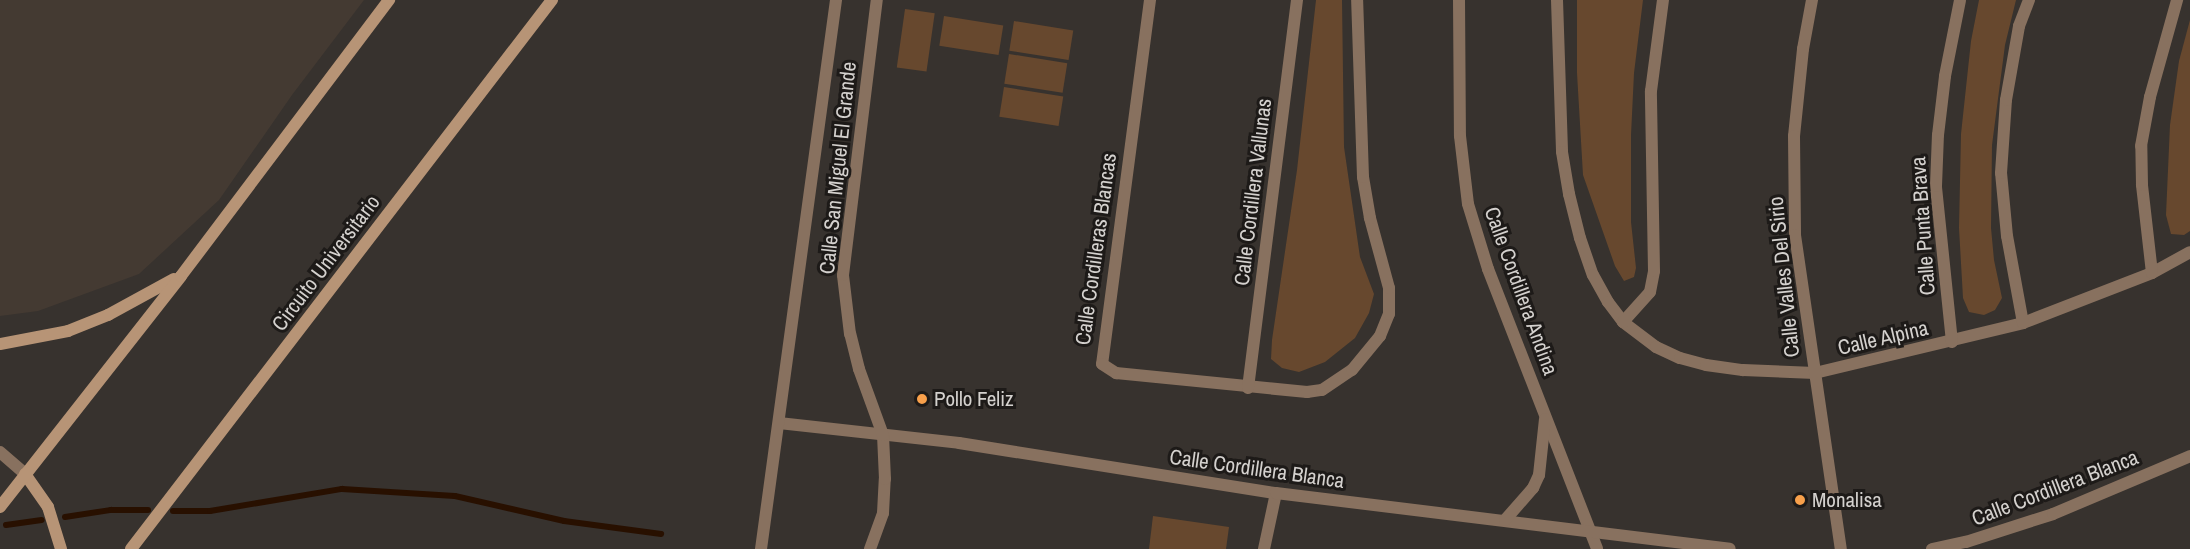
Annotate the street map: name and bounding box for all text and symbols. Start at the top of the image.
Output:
street label: Calle San Miguel El Grande [814,61,862,275]
street label: Calle Cordillera Vallunas [1229,97,1277,287]
street label: Calle Cordilleras Blancas [1070,152,1122,346]
street label: Calle Punta Brava [1906,156,1940,296]
street label: Circuito Universitario [267,190,385,336]
street label: Calle Valles Del Sirio [1763,195,1805,359]
street label: Calle Cordillera Andina [1479,203,1563,379]
street label: Calle Alpina [1835,315,1931,361]
place label: Pollo Feliz [934,386,1014,412]
marker: Pollo Feliz [915,392,929,406]
street label: Calle Cordillera Blanca [1168,444,1346,494]
street label: Calle Cordillera Blanca [1968,445,2142,531]
place label: Monalisa [1812,487,1882,513]
marker: Monalisa [1793,493,1807,507]

